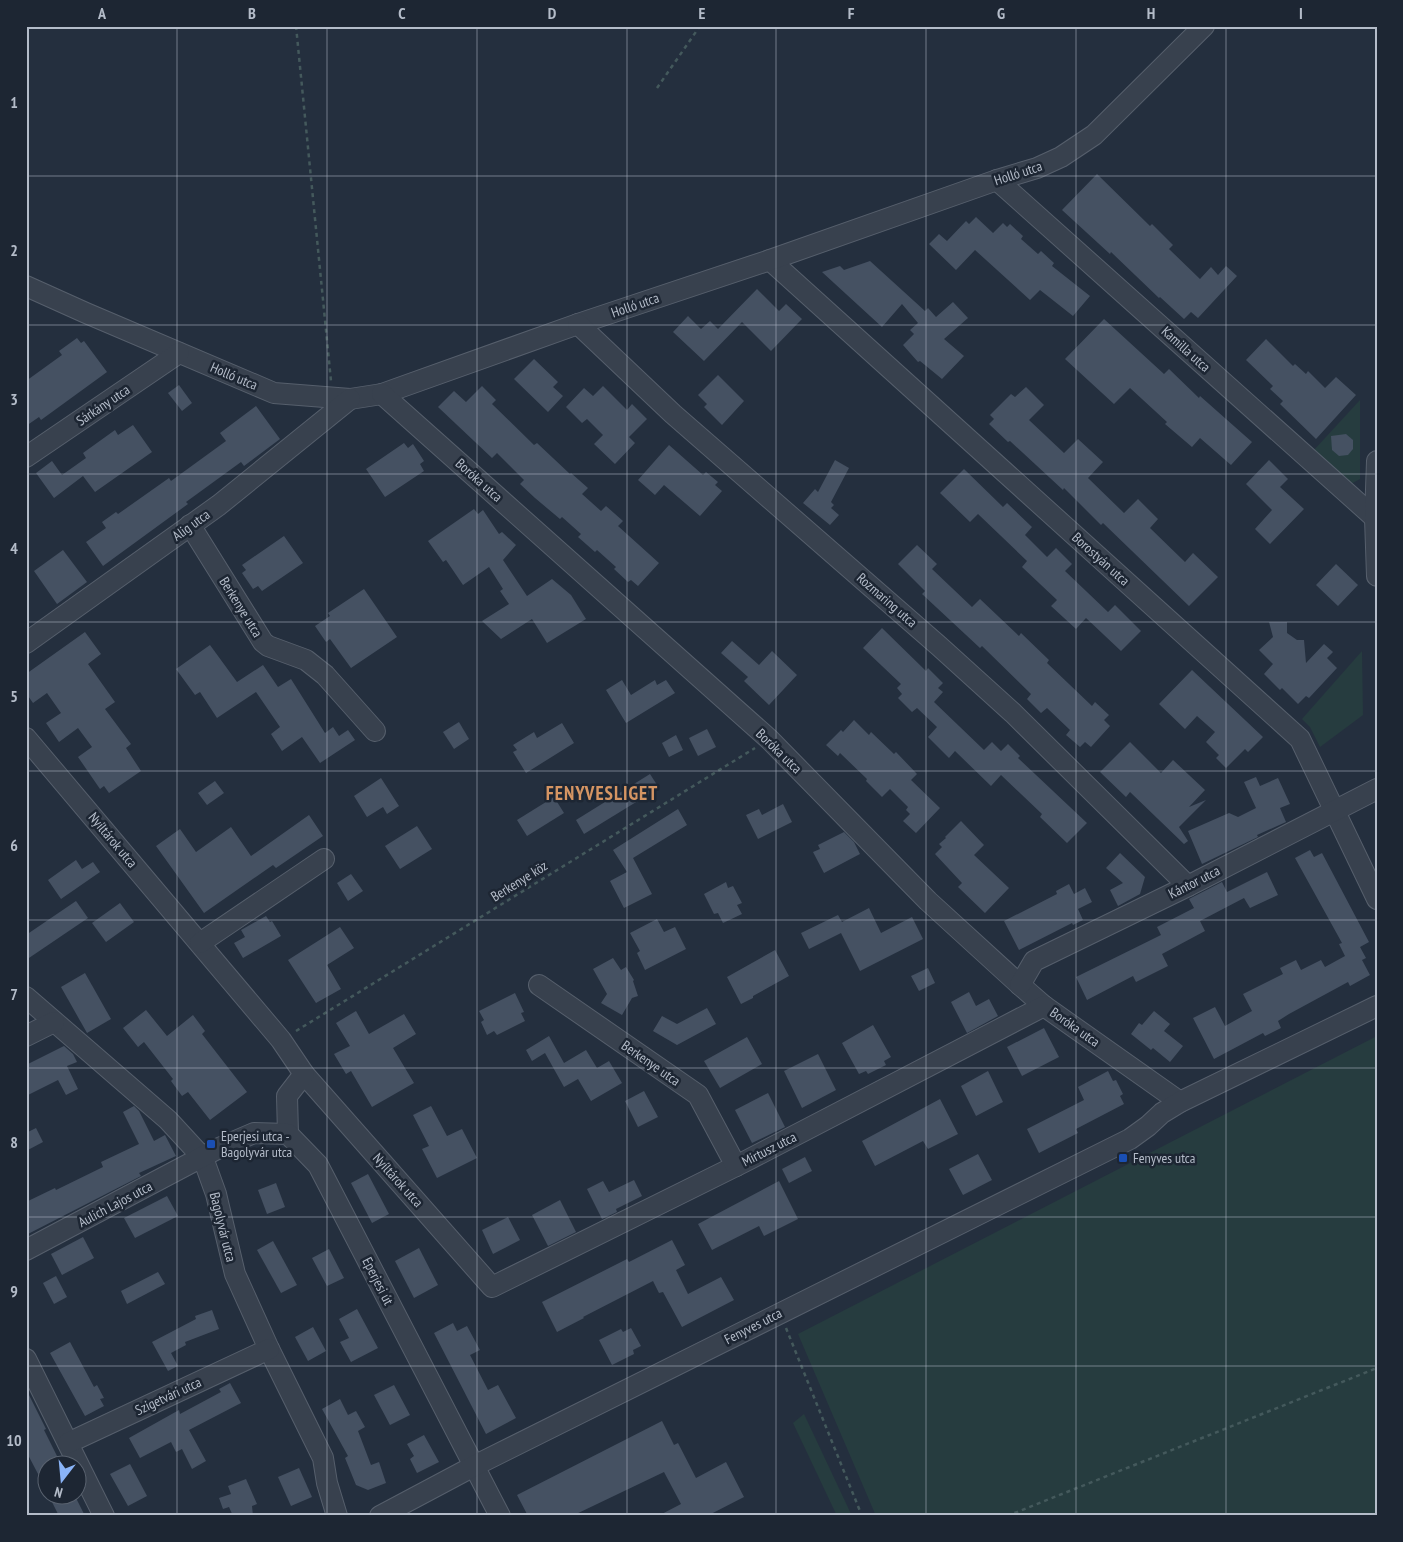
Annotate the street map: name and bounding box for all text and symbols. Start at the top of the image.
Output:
text: A [97,3,107,23]
text: B [248,3,256,23]
text: C [398,3,406,23]
text: D [548,3,557,23]
text: E [699,3,706,23]
text: F [848,3,855,23]
text: G [997,3,1005,23]
text: H [1147,3,1155,23]
text: I [1299,3,1303,23]
text: 1 [10,92,18,112]
street label: Holló utca [992,157,1044,189]
text: 2 [10,240,18,260]
street label: Holló utca [609,288,661,322]
street label: Kamilla utca [1158,322,1214,376]
street label: Holló utca [208,358,260,394]
street label: Sárkány utca [73,381,133,429]
text: 3 [10,389,18,409]
street label: Boróka utca [452,454,506,506]
street label: Alig utca [169,505,213,545]
street label: Borostyán utca [1068,528,1134,590]
text: 4 [10,538,18,558]
street label: Rozmaring utca [853,569,921,631]
street label: Berkenye utca [215,573,267,641]
text: 5 [10,686,18,706]
street label: Boróka utca [752,725,806,777]
district label: FENYVESLIGET [546,781,658,805]
street label: Nyíltárok utca [85,809,141,871]
text: 6 [10,835,18,855]
street label: Berkenye köz [487,856,551,906]
street label: Kántor utca [1165,861,1223,903]
text: 7 [10,984,18,1004]
street label: Boróka utca [1047,1003,1103,1051]
street label: Berkenye utca [618,1036,684,1090]
place label: Eperjesi utca - Bagolyvár utca [221,1127,292,1161]
street label: Mirtusz utca [739,1128,799,1170]
text: 8 [10,1132,18,1152]
marker: Eperjesi utca - Bagolyvár utca [205,1138,217,1150]
street label: Nyíltárok utca [369,1149,427,1211]
place label: Fenyves utca [1133,1149,1195,1167]
marker: Fenyves utca [1117,1152,1129,1164]
street label: Aulich Lajos utca [75,1177,155,1231]
street label: Bagolyvár utca [206,1190,240,1264]
street label: Eperjesi út [358,1254,398,1308]
text: 9 [10,1281,18,1301]
street label: Fenyves utca [721,1304,785,1348]
street label: Szigetvári utca [132,1373,204,1419]
text: 10 [6,1430,22,1450]
north arrow [38,1454,88,1504]
text: N [52,1483,65,1502]

